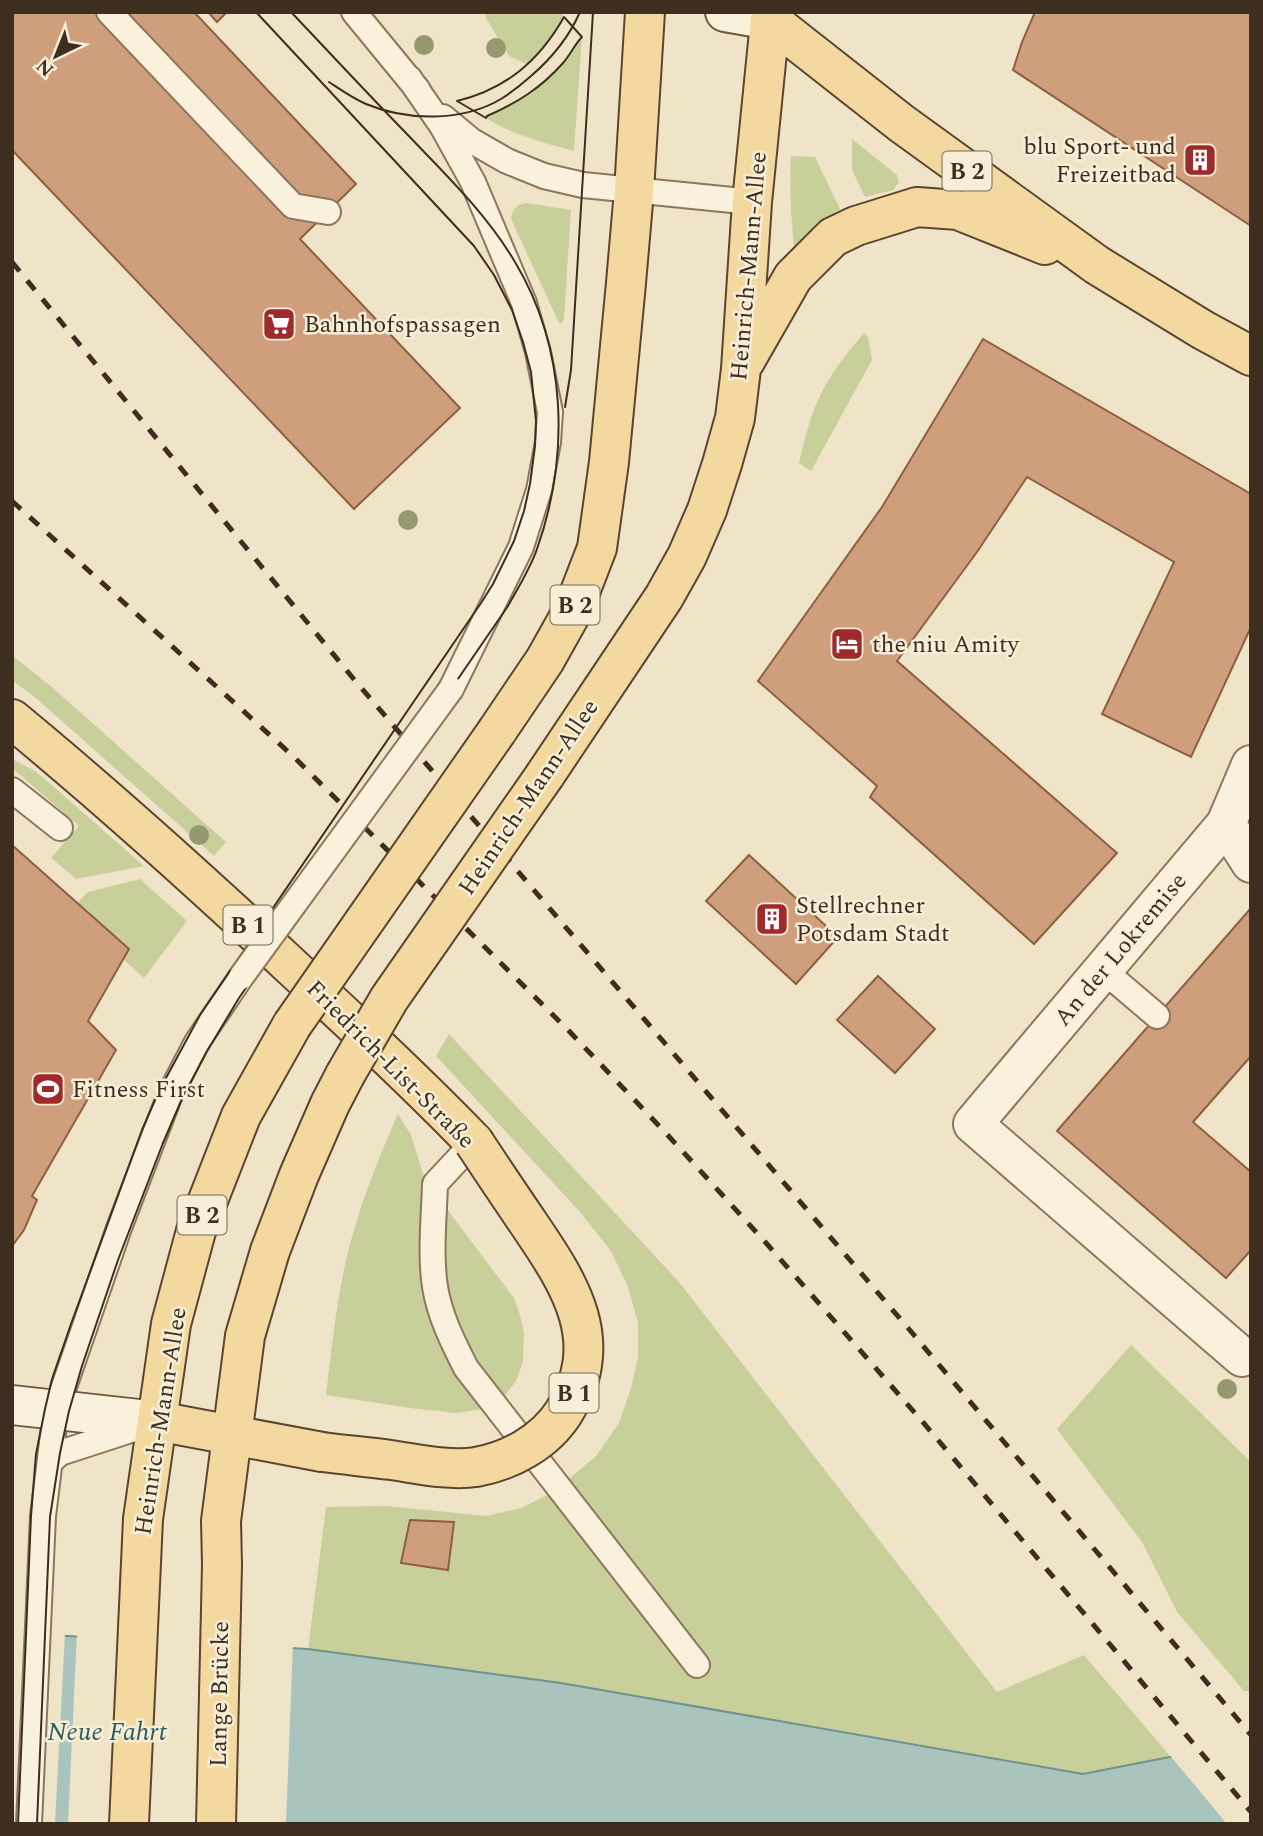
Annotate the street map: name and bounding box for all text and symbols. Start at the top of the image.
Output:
north arrow [21,21,91,91]
text: N [30,51,61,83]
place label: blu Sport- und Freizeitbad [1023,129,1176,193]
building icon: blu Sport- und Freizeitbad [1181,141,1219,179]
street label: Heinrich-Mann-Allee [721,150,777,382]
road number: B 2 [942,152,992,190]
supermarket icon: Bahnhofspassagen [260,305,298,343]
place label: Bahnhofspassagen [304,307,501,343]
road number: B 2 [550,586,600,624]
hotel icon: the niu Amity [828,625,866,663]
place label: the niu Amity [872,627,1020,663]
street label: Heinrich-Mann-Allee [450,692,608,903]
street label: An der Lokremise [1046,865,1196,1034]
place label: Stellrechner Potsdam Stadt [796,888,950,952]
building icon: Stellrechner Potsdam Stadt [753,900,791,938]
road number: B 1 [224,906,272,944]
street label: Friedrich-List-Straße [297,972,483,1158]
sports icon: Fitness First [29,1070,67,1108]
place label: Fitness First [72,1072,205,1108]
road number: B 2 [178,1196,227,1234]
street label: Heinrich-Mann-Allee [125,1305,197,1538]
road number: B 1 [550,1374,598,1412]
street label: Lange Brücke [201,1621,239,1767]
water label: Neue Fahrt [47,1712,167,1752]

